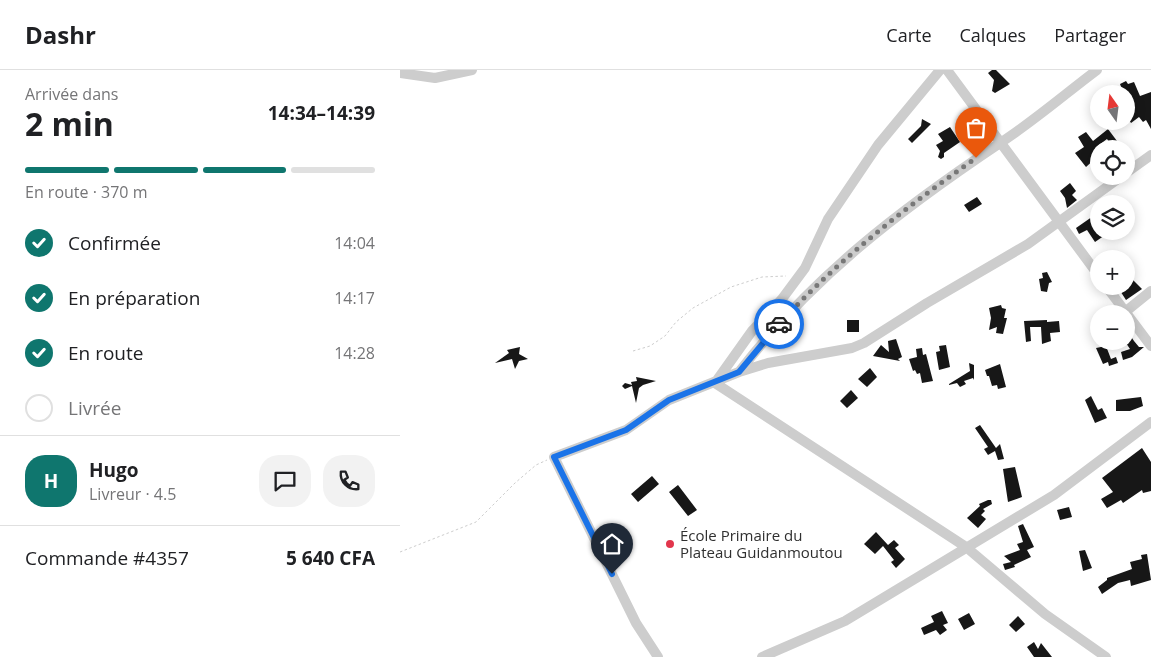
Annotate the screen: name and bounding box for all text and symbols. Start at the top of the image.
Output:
text: Dashr [25,18,96,51]
text: Carte [886,23,932,47]
text: Calques [960,23,1026,47]
text: Partager [1054,23,1126,47]
text: Arrivée dans [25,83,118,105]
north arrow [1090,85,1135,130]
map controls [1090,85,1135,350]
text: 14:34–14:39 [268,100,375,126]
text: 2 min [25,102,114,145]
pin [955,107,997,158]
icon: bag [962,114,990,142]
button: locate [1090,140,1135,185]
text: En route · 370 m [25,181,147,203]
button: layers [1090,195,1135,240]
icon: check [25,229,53,257]
text: Confirmée [68,230,161,256]
text: 14:04 [334,232,375,254]
button: + [1090,250,1135,295]
icon: check [25,284,53,312]
text: En préparation [68,285,200,311]
text: 14:17 [334,287,375,309]
courier [754,299,804,349]
button: − [1090,305,1135,350]
icon: car [765,310,793,338]
icon: check [25,339,53,367]
text: En route [68,340,143,366]
text: 14:28 [334,342,375,364]
text: Livrée [68,395,121,421]
button: chat [259,455,311,507]
button: phone [323,455,375,507]
text: Hugo [89,457,139,483]
text: H [44,468,58,494]
text: Livreur · 4.5 [89,483,176,505]
pin [591,523,633,574]
place label: École Primaire du Plateau Guidanmoutou [680,525,843,562]
icon: home [598,530,626,558]
marker: École Primaire du Plateau Guidanmoutou [664,538,676,550]
text: Commande #4357 [25,545,189,571]
text: 5 640 CFA [286,545,375,571]

